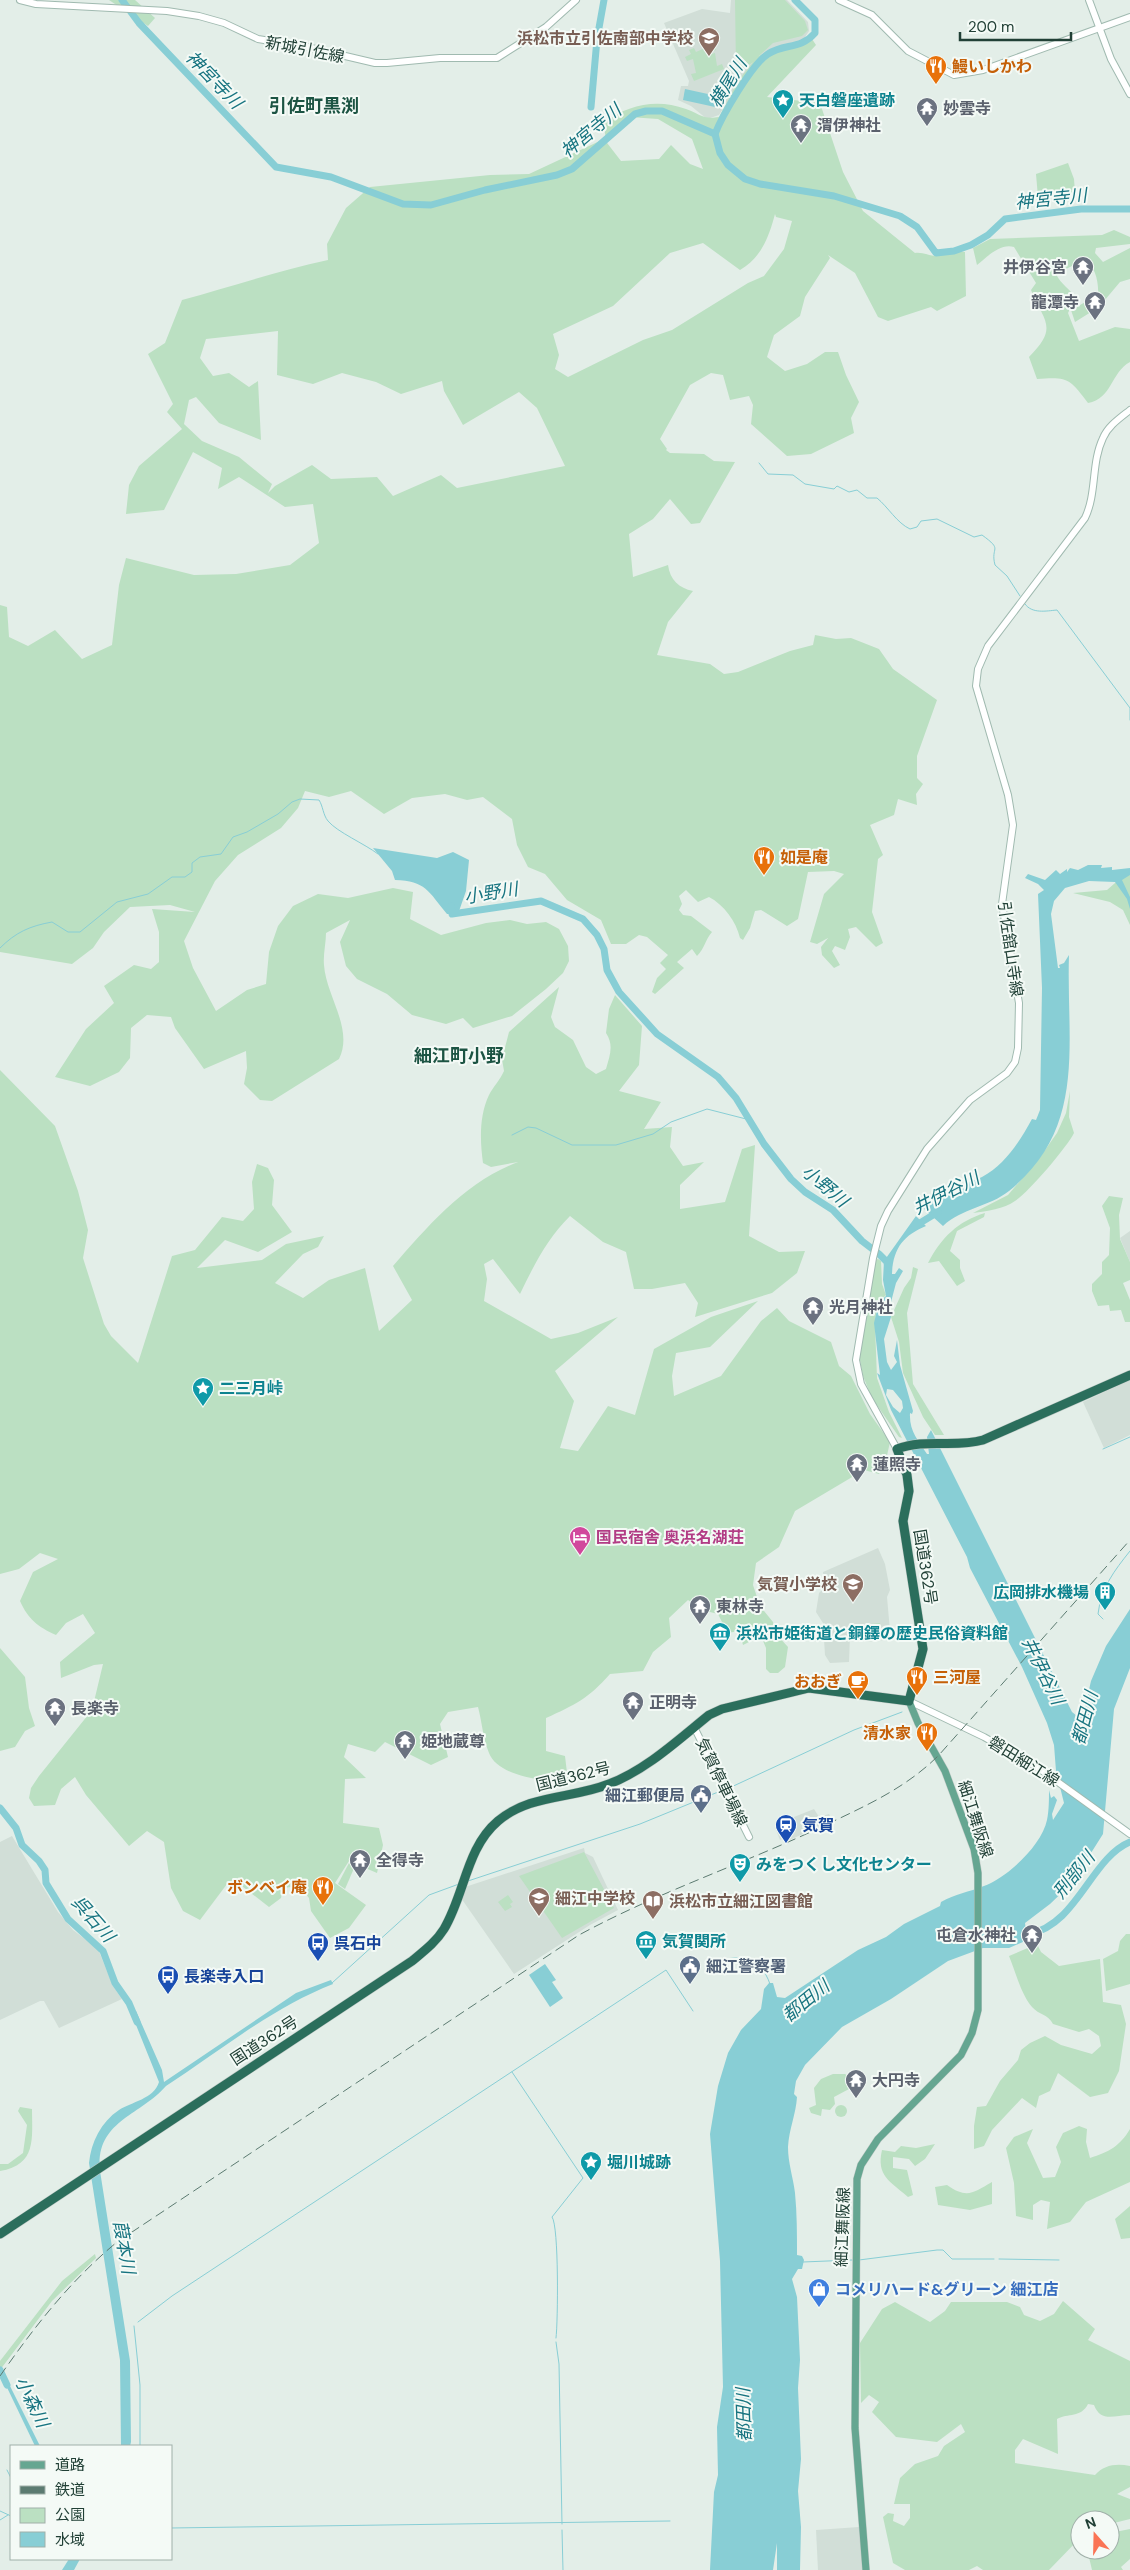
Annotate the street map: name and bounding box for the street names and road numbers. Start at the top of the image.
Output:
street label: 新城引佐線 [264,32,346,67]
street label: 引佐舘山寺線 [993,900,1028,998]
street label: 国道362号 [909,1528,942,1606]
street label: 磐田細江線 [984,1731,1063,1792]
street label: 気賀停車場線 [691,1734,752,1830]
street label: 国道362号 [534,1757,613,1796]
street label: 細江舞阪線 [953,1778,998,1860]
street label: 国道362号 [227,2011,302,2070]
street label: 細江舞阪線 [831,2187,854,2267]

